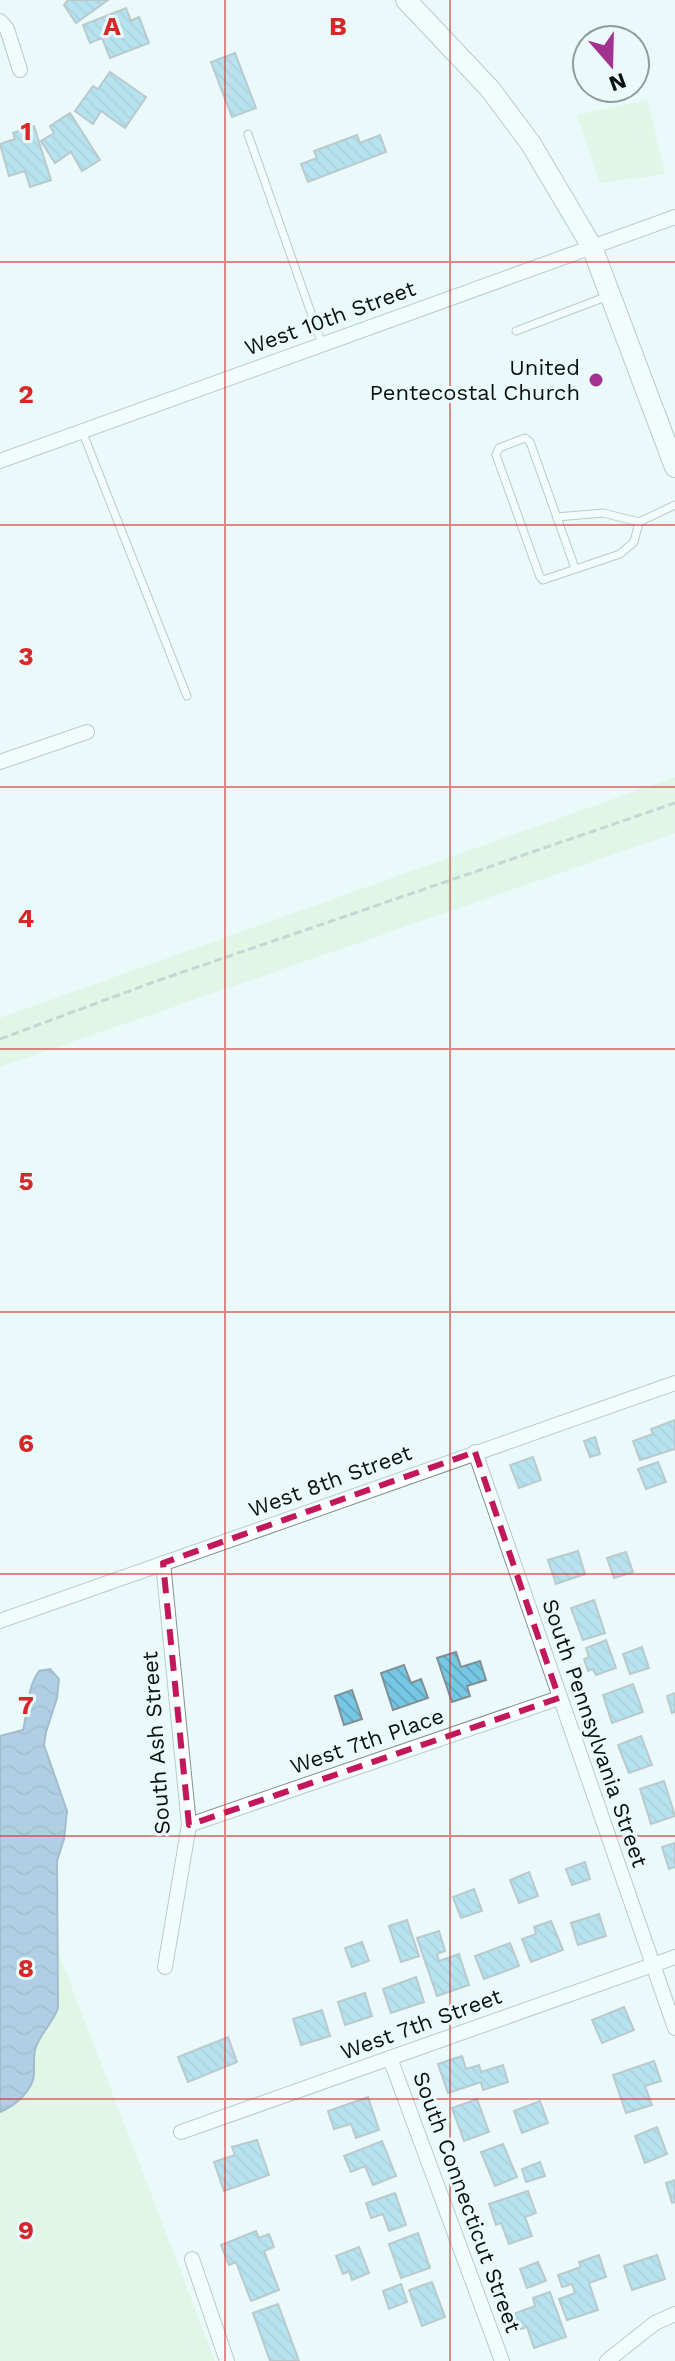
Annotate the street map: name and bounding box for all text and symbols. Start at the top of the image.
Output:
text: A [103,11,121,41]
text: B [329,11,347,41]
north arrow [571,24,651,104]
text: N [606,68,630,97]
text: 1 [20,116,32,146]
street label: West 10th Street [241,276,419,360]
place label: United Pentecostal Church [370,355,580,405]
marker: United Pentecostal Church [587,371,605,389]
text: 2 [18,379,34,409]
text: 3 [18,641,34,671]
text: 4 [18,903,35,933]
text: 5 [18,1166,34,1196]
text: 6 [18,1428,34,1458]
street label: West 8th Street [245,1440,415,1522]
street label: South Pennsylvania Street [537,1596,653,1870]
street label: South Ash Street [137,1651,175,1835]
text: 7 [18,1690,34,1720]
street label: West 7th Place [287,1703,447,1779]
text: 8 [18,1953,34,1983]
street label: West 7th Street [337,1983,505,2065]
street label: South Connecticut Street [408,2068,526,2336]
text: 9 [18,2215,34,2245]

